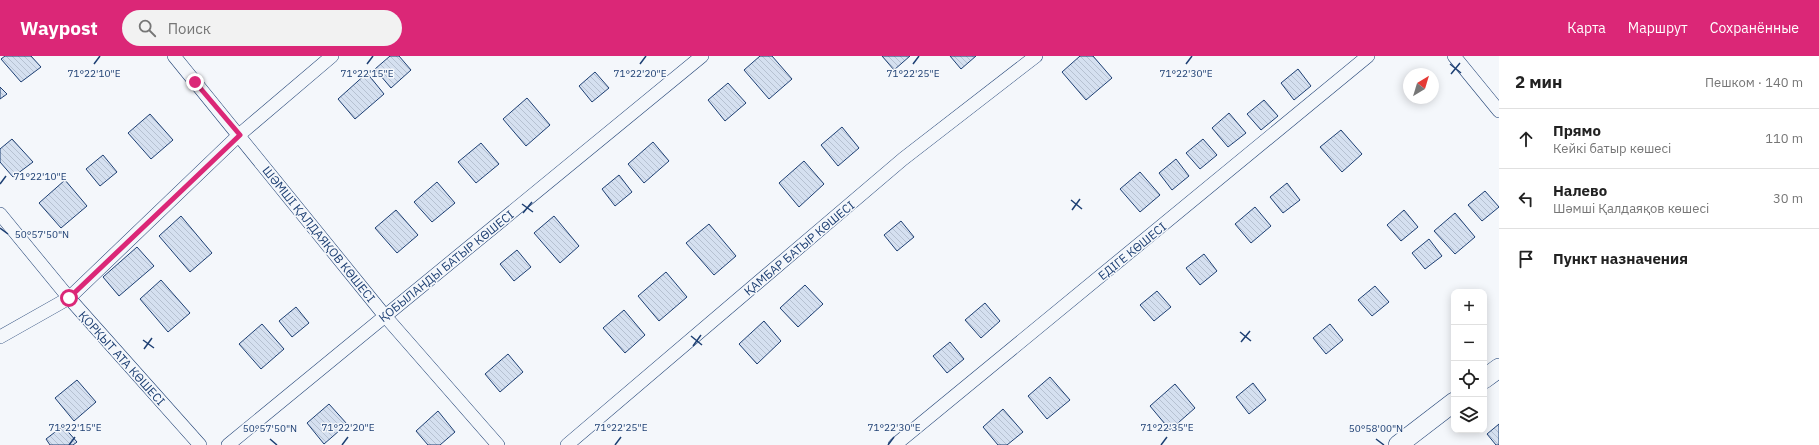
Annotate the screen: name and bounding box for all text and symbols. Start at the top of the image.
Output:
search box [122,10,402,46]
text: Waypost [20,16,98,40]
icon: search [136,17,158,39]
text: Поиск [168,19,211,38]
text: Карта [1567,19,1606,37]
text: Маршрут [1628,19,1688,37]
text: Сохранённые [1710,19,1799,37]
text: 71°22'10"E [67,67,121,80]
text: 71°22'15"E [340,67,394,80]
text: 71°22'20"E [613,67,667,80]
text: 71°22'25"E [886,67,940,80]
text: 71°22'30"E [1159,67,1213,80]
north arrow [1403,68,1439,104]
text: 2 мин [1515,71,1562,93]
route end [186,73,204,91]
text: Пешком · 140 m [1705,74,1803,91]
text: Прямо [1553,121,1601,140]
icon: ahead [1515,128,1537,150]
text: 110 m [1765,130,1803,147]
text: Кейкі батыр көшесі [1553,140,1671,157]
street label: ШӘМШІ ҚАЛДАЯҚОВ КӨШЕСІ [259,163,379,305]
text: 71°22'10"E [13,170,67,183]
text: Налево [1553,181,1607,200]
icon: left [1515,188,1537,210]
text: 30 m [1773,190,1803,207]
street label: ҚАМБАР БАТЫР КӨШЕСІ [741,197,857,299]
text: Шәмші Қалдаяқов көшесі [1553,200,1709,217]
street label: ҚОБЫЛАНДЫ БАТЫР КӨШЕСІ [375,207,517,325]
street label: ЕДІГЕ КӨШЕСІ [1095,219,1169,283]
text: 50°57'50"N [15,228,69,241]
icon: arrive [1515,248,1537,270]
text: Пункт назначения [1553,249,1688,268]
route start [60,289,78,307]
map controls [1451,289,1487,433]
button: + [1451,289,1487,325]
street label: ҚОРҚЫТ АТА КӨШЕСІ [76,308,169,408]
button: − [1451,325,1487,361]
button: locate [1451,361,1487,397]
button: layers [1451,397,1487,433]
text: 71°22'15"E [48,421,102,434]
text: 71°22'20"E [321,421,375,434]
text: 71°22'25"E [594,421,648,434]
text: 71°22'30"E [867,421,921,434]
text: 71°22'35"E [1140,421,1194,434]
text: 50°57'50"N [243,422,297,435]
text: 50°58'00"N [1349,422,1403,435]

